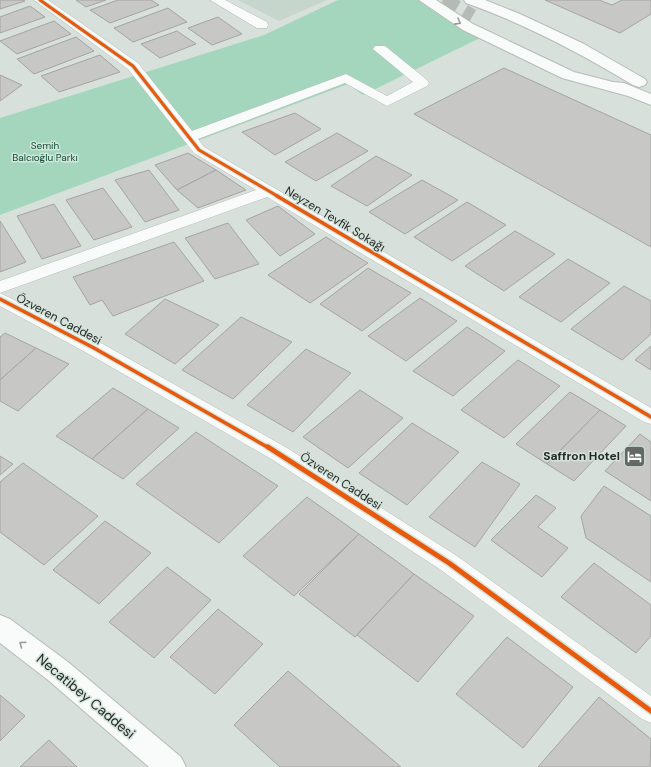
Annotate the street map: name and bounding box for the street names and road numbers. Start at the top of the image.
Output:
street label: Neyzen Tevfik Sokağı [282,183,388,255]
street label: Özveren Caddesi [13,290,105,348]
street label: Özveren Caddesi [297,449,385,514]
street label: Necatibey Caddesi [33,649,139,743]

